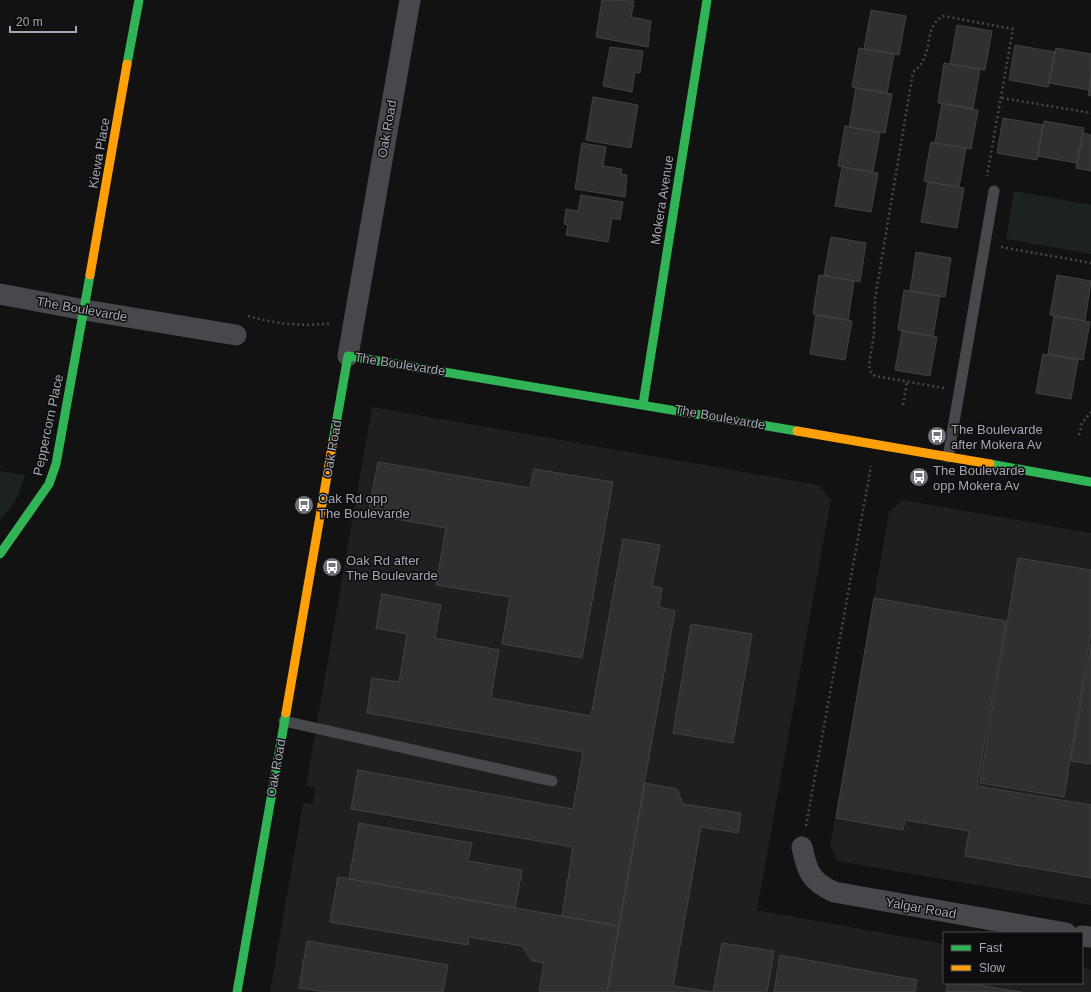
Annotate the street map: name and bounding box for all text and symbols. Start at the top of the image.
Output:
scale bar [10,8,76,34]
text: 20 m [16,15,43,29]
street label: Oak Road [375,99,399,159]
street label: Kiewa Place [85,116,113,190]
street label: Mokera Avenue [648,154,676,246]
street label: The Boulevarde [36,294,128,324]
street label: The Boulevarde [354,349,446,379]
street label: Peppercorn Place [30,373,66,477]
street label: The Boulevarde [674,402,766,432]
street label: Oak Road [320,419,344,479]
place label: The Boulevarde after Mokera Av [951,422,1043,452]
bus stop icon: The Boulevarde after Mokera Av [926,425,948,447]
place label: The Boulevarde opp Mokera Av [933,463,1025,493]
bus stop icon: The Boulevarde opp Mokera Av [908,466,930,488]
place label: Oak Rd opp The Boulevarde [318,491,410,521]
bus stop icon: Oak Rd opp The Boulevarde [293,494,315,516]
place label: Oak Rd after The Boulevarde [346,553,438,583]
bus stop icon: Oak Rd after The Boulevarde [321,556,343,578]
street label: Oak Road [264,738,288,798]
street label: Yalgar Road [885,894,957,922]
legend [943,932,1083,984]
text: Fast [979,941,1003,955]
text: Slow [979,961,1005,975]

